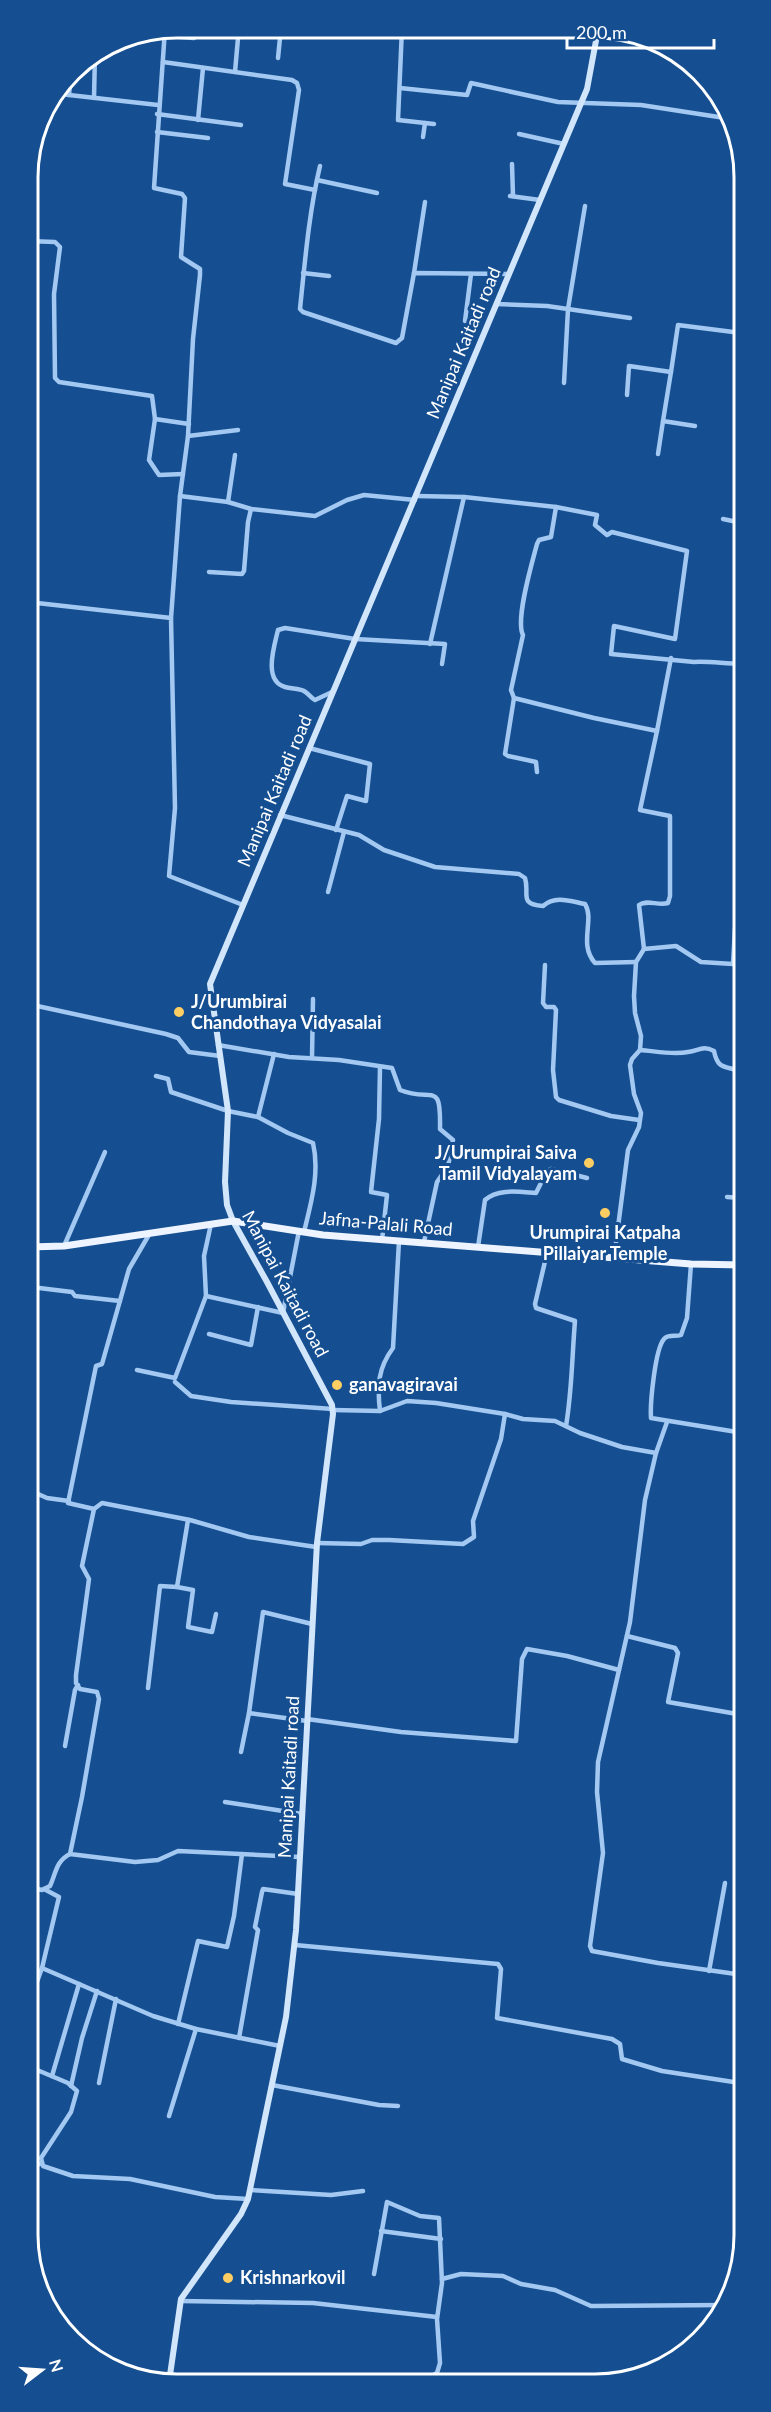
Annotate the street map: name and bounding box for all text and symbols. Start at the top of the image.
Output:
scale bar [567,12,714,50]
text: 200 m [576,21,627,43]
street label: Manipai Kaitadi road [421,263,505,422]
street label: Manipai Kaitadi road [232,711,316,870]
place label: J/Urumbirai Chandothaya Vidyasalai [191,990,382,1033]
marker: J/Urumbirai Chandothaya Vidyasalai [172,1005,186,1019]
place label: J/Urumpirai Saiva Tamil Vidyalayam [435,1141,577,1184]
marker: J/Urumpirai Saiva Tamil Vidyalayam [582,1156,596,1170]
street label: Jafna-Palali Road [318,1206,454,1240]
marker: Urumpirai Katpaha Pillaiyar Temple [598,1206,612,1220]
street label: Manipai Kaitadi road [238,1207,334,1361]
place label: Urumpirai Katpaha Pillaiyar Temple [529,1221,681,1264]
place label: ganavagiravai [349,1373,458,1395]
marker: ganavagiravai [330,1378,344,1392]
street label: Manipai Kaitadi road [273,1695,303,1859]
place label: Krishnarkovil [240,2266,345,2288]
marker: Krishnarkovil [221,2271,235,2285]
north arrow [12,2340,72,2400]
text: N [46,2357,68,2374]

